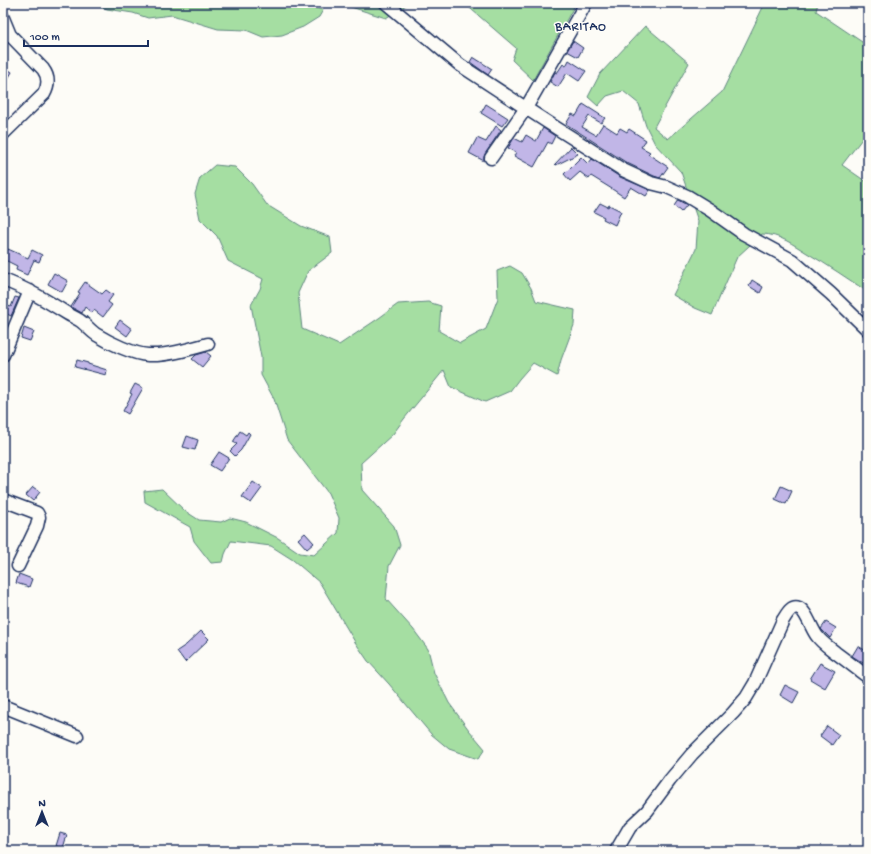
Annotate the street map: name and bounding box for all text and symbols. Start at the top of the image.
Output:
district label: BARITAO [554,20,607,35]
scale bar [24,22,148,48]
text: 100 m [29,31,60,45]
north arrow [22,792,62,832]
text: N [38,798,46,810]

